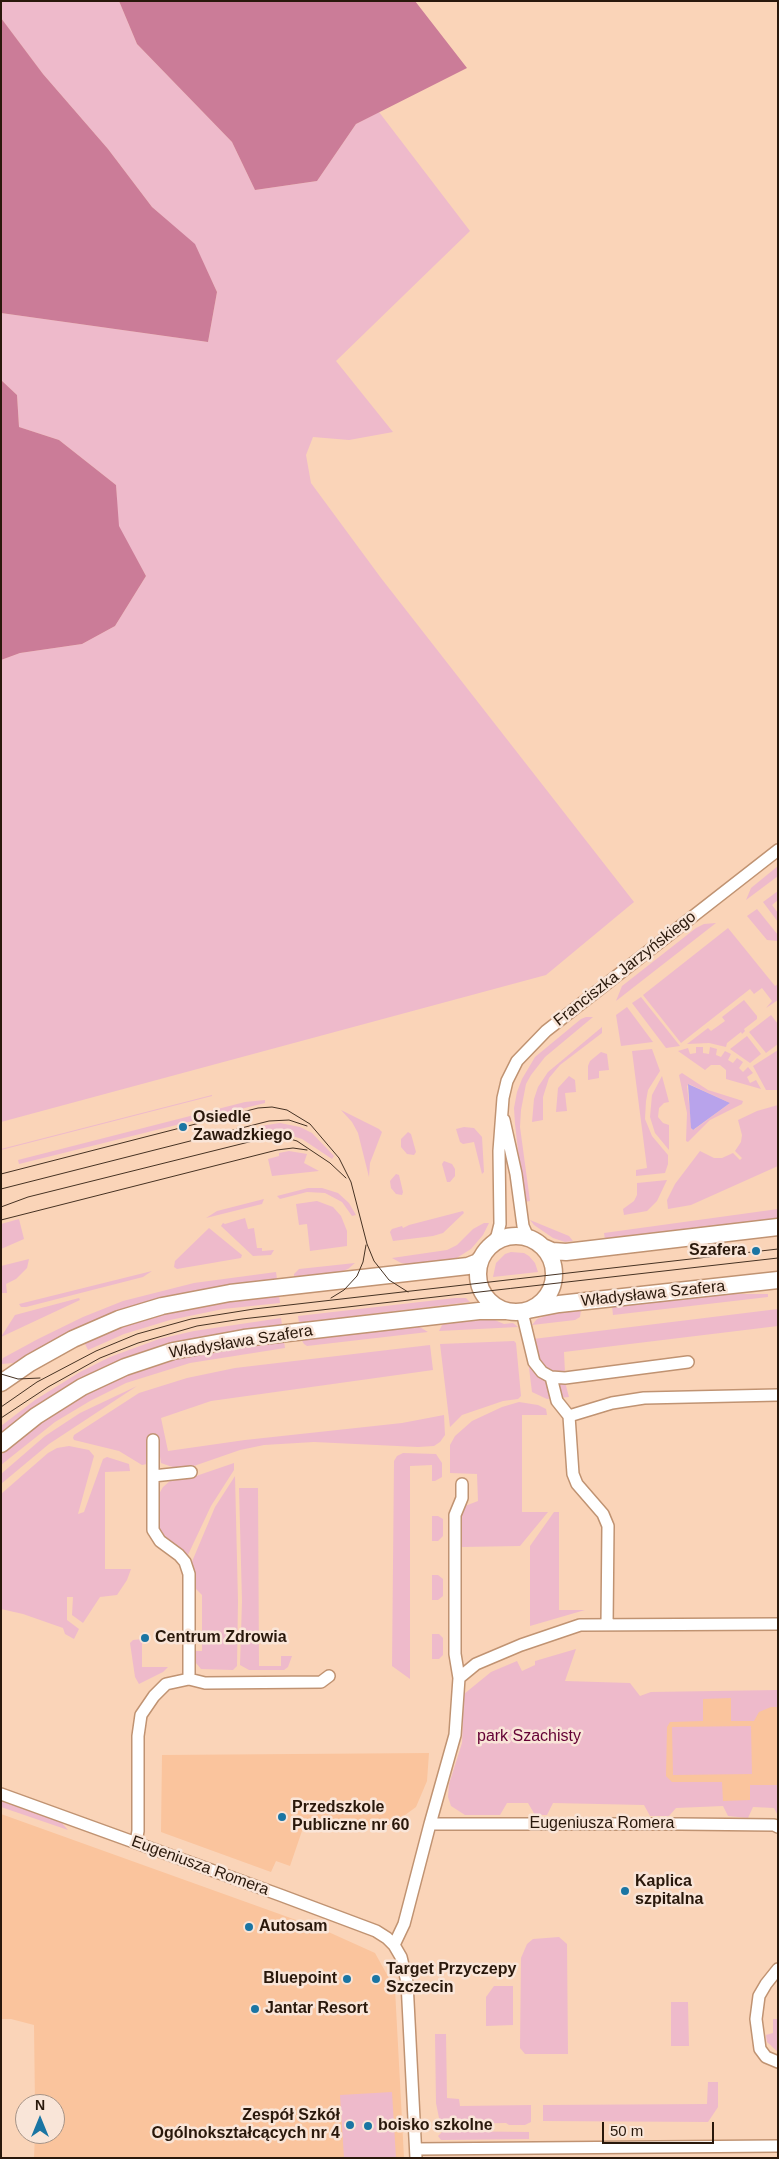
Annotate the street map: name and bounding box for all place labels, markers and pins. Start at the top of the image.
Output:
place label: Osiedle Zawadzkiego [193,1108,293,1146]
marker: Osiedle Zawadzkiego [177,1121,189,1133]
place label: Szafera [689,1241,746,1261]
marker: Szafera [750,1245,762,1257]
place label: Centrum Zdrowia [155,1628,287,1648]
marker: Centrum Zdrowia [139,1632,151,1644]
place label: Przedszkole Publiczne nr 60 [292,1798,409,1836]
marker: Przedszkole Publiczne nr 60 [276,1811,288,1823]
place label: Kaplica szpitalna [635,1872,703,1910]
marker: Kaplica szpitalna [619,1885,631,1897]
place label: Autosam [259,1917,327,1937]
marker: Autosam [243,1921,255,1933]
place label: Target Przyczepy Szczecin [386,1960,516,1998]
place label: Bluepoint [263,1969,337,1989]
marker: Bluepoint [341,1973,353,1985]
marker: Target Przyczepy Szczecin [370,1973,382,1985]
place label: Jantar Resort [265,1999,368,2019]
marker: Jantar Resort [249,2003,261,2015]
place label: Zespół Szkół Ogólnokształcących nr 4 [151,2106,340,2144]
place label: boisko szkolne [378,2116,493,2136]
marker: Zespół Szkół Ogólnokształcących nr 4 [344,2119,356,2131]
marker: boisko szkolne [362,2120,374,2132]

